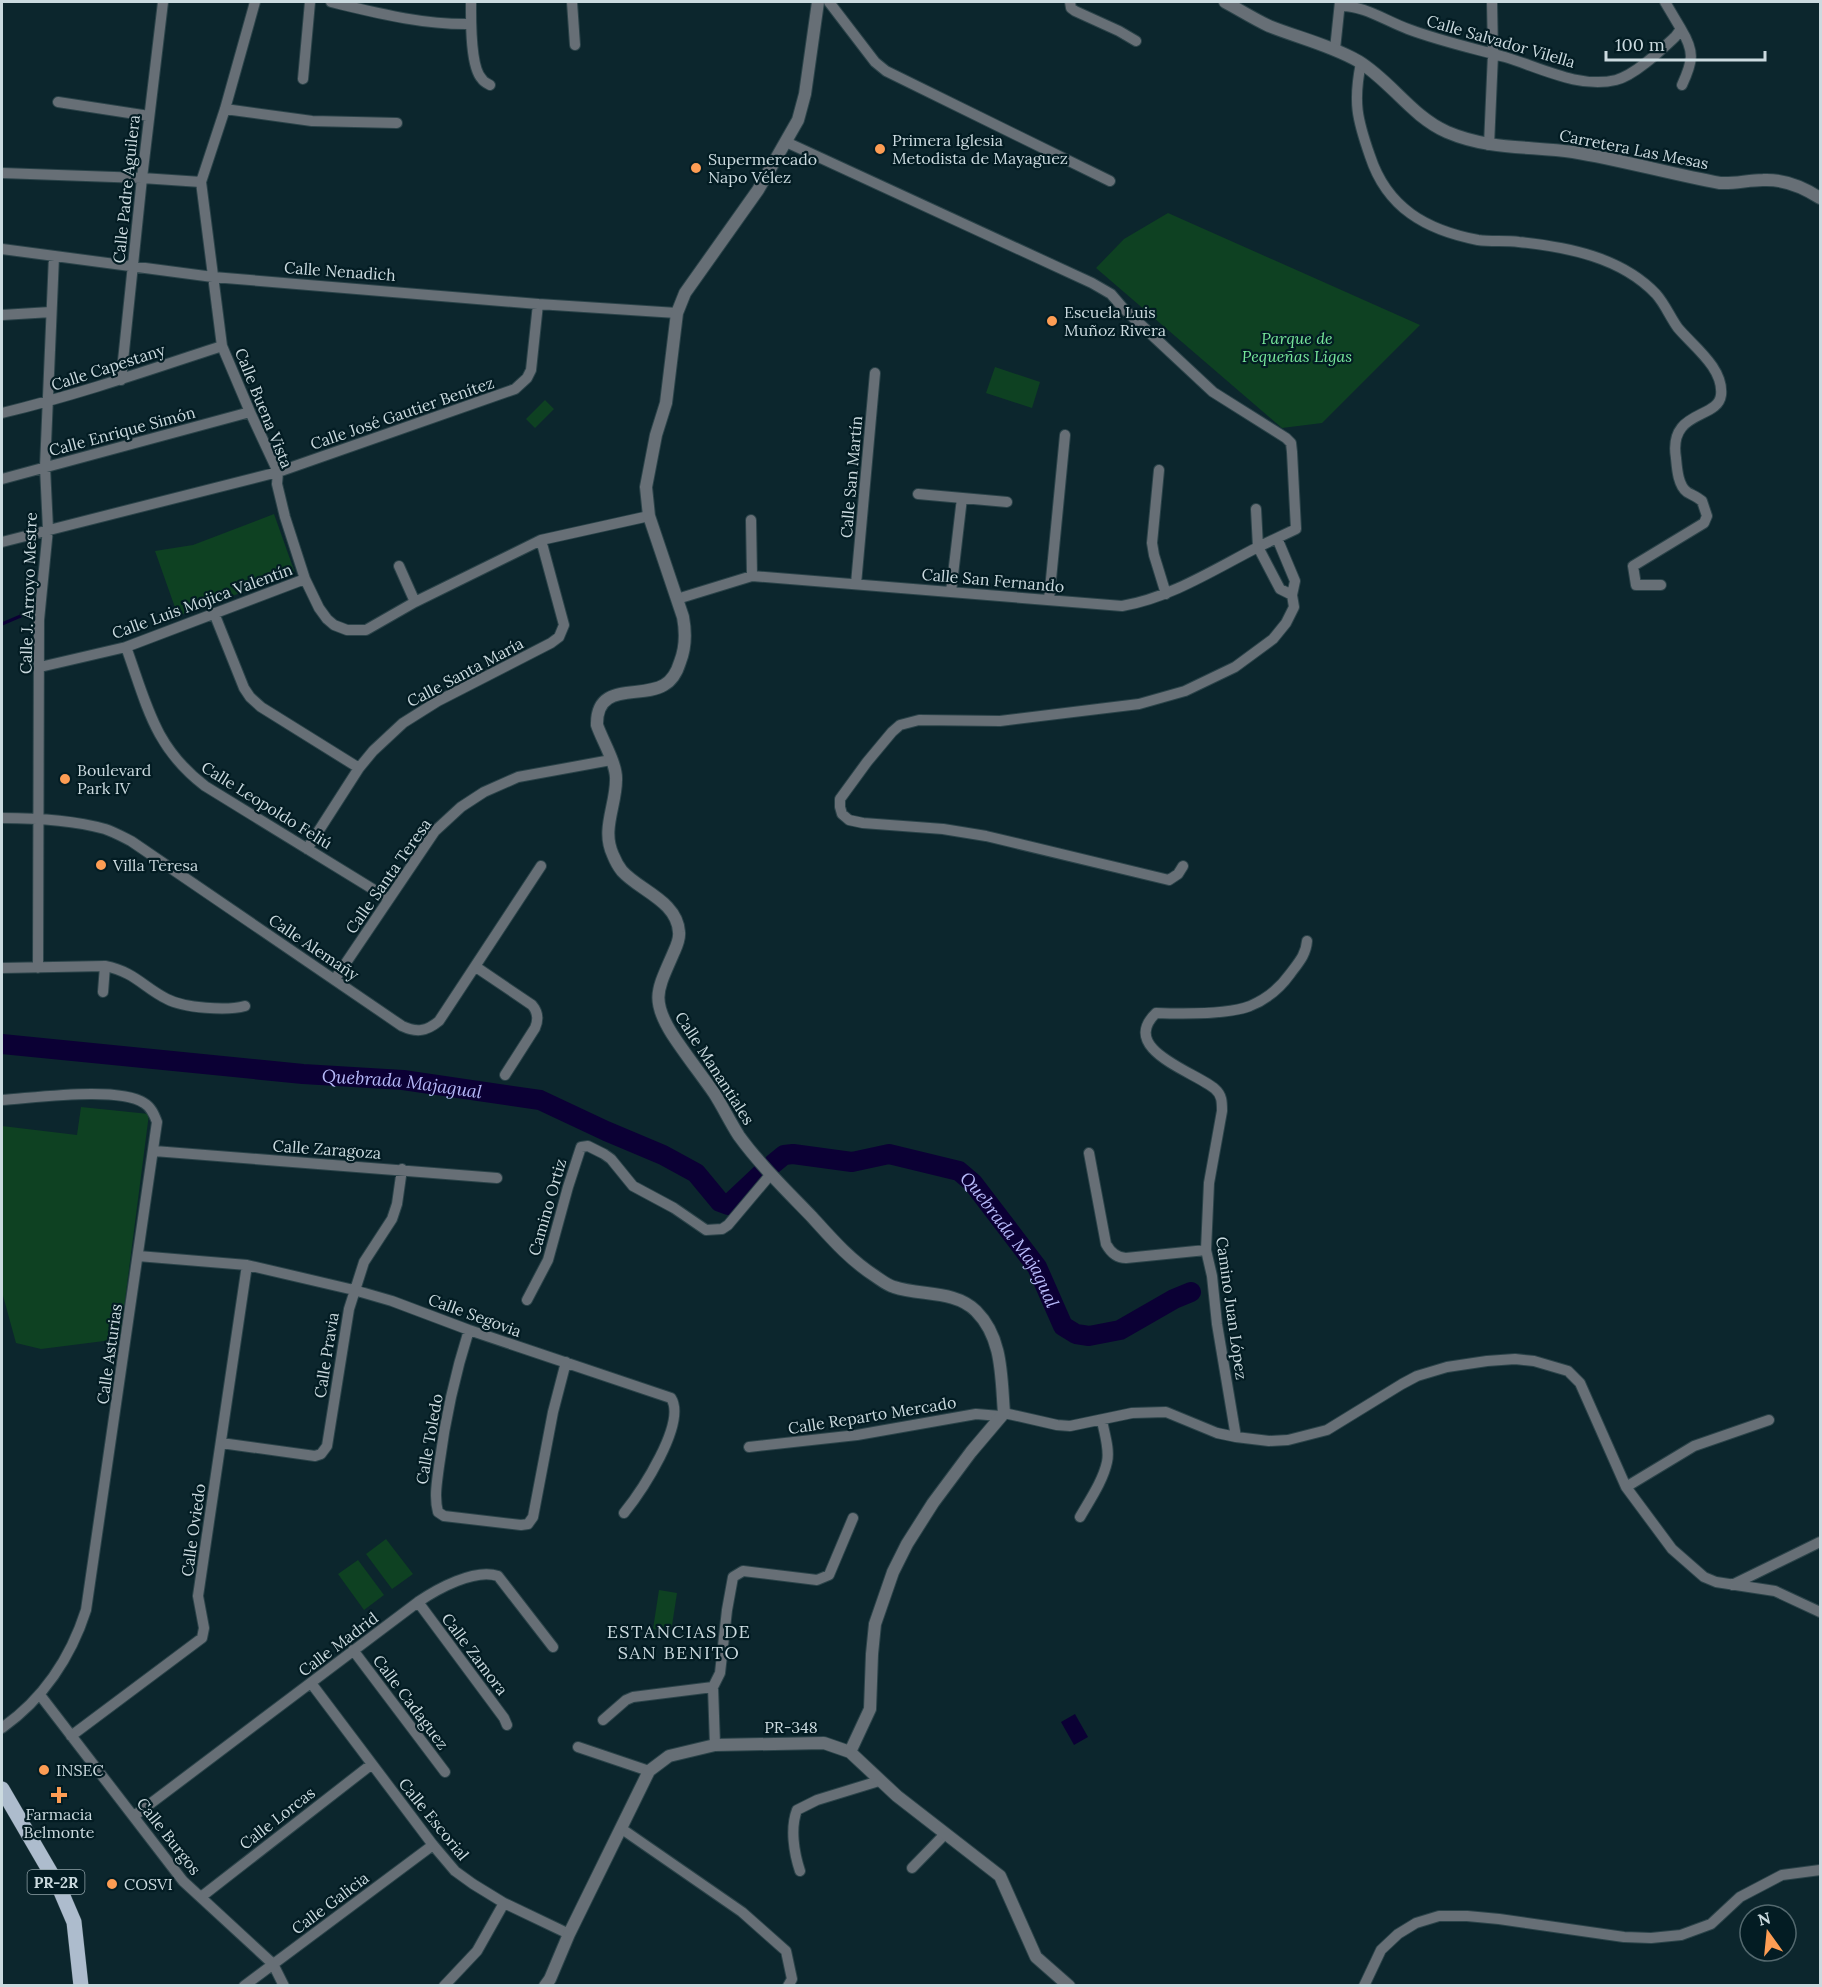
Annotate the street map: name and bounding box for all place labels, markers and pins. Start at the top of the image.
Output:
place label: Primera Iglesia Metodista de Mayaguez [892,130,1068,168]
marker: Primera Iglesia Metodista de Mayaguez [873,142,887,156]
place label: Supermercado Napo Vélez [708,149,817,187]
marker: Supermercado Napo Vélez [689,161,703,175]
place label: Escuela Luis Muñoz Rivera [1064,302,1166,340]
marker: Escuela Luis Muñoz Rivera [1045,314,1059,328]
place label: Boulevard Park IV [77,760,152,798]
marker: Boulevard Park IV [58,772,72,786]
place label: Villa Teresa [112,855,198,875]
marker: Villa Teresa [94,858,108,872]
place label: INSEC [56,1760,104,1780]
marker: INSEC [37,1763,51,1777]
marker: Farmacia Belmonte [52,1788,66,1802]
place label: Farmacia Belmonte [23,1804,95,1842]
place label: COSVI [124,1874,173,1894]
marker: COSVI [105,1877,119,1891]

